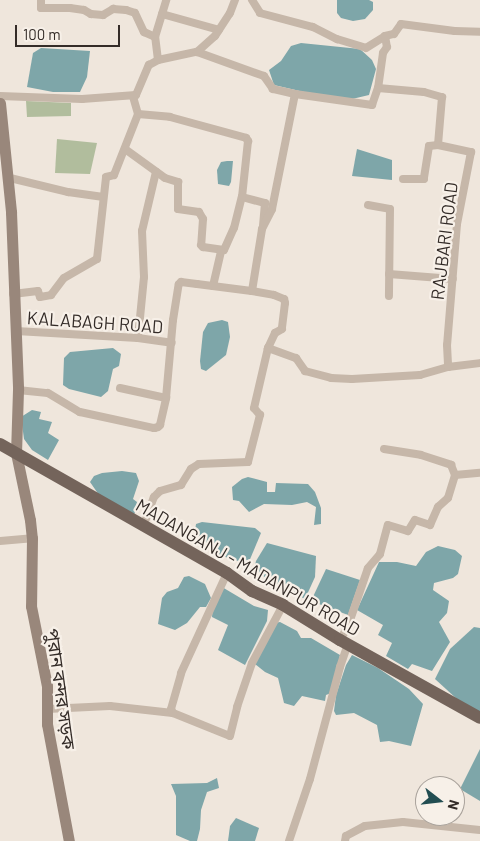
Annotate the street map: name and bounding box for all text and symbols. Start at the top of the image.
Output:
scale bar [18,15,122,47]
text: 100 m [23,25,61,43]
street label: RAJBARI ROAD [426,181,462,301]
street label: KALABAGH ROAD [26,306,164,338]
street label: MADANGANJ - MADANPUR ROAD [132,494,364,640]
street label: পুরান বন্দর সড়ক [42,627,80,751]
north arrow [415,776,465,826]
text: N [444,798,463,812]

